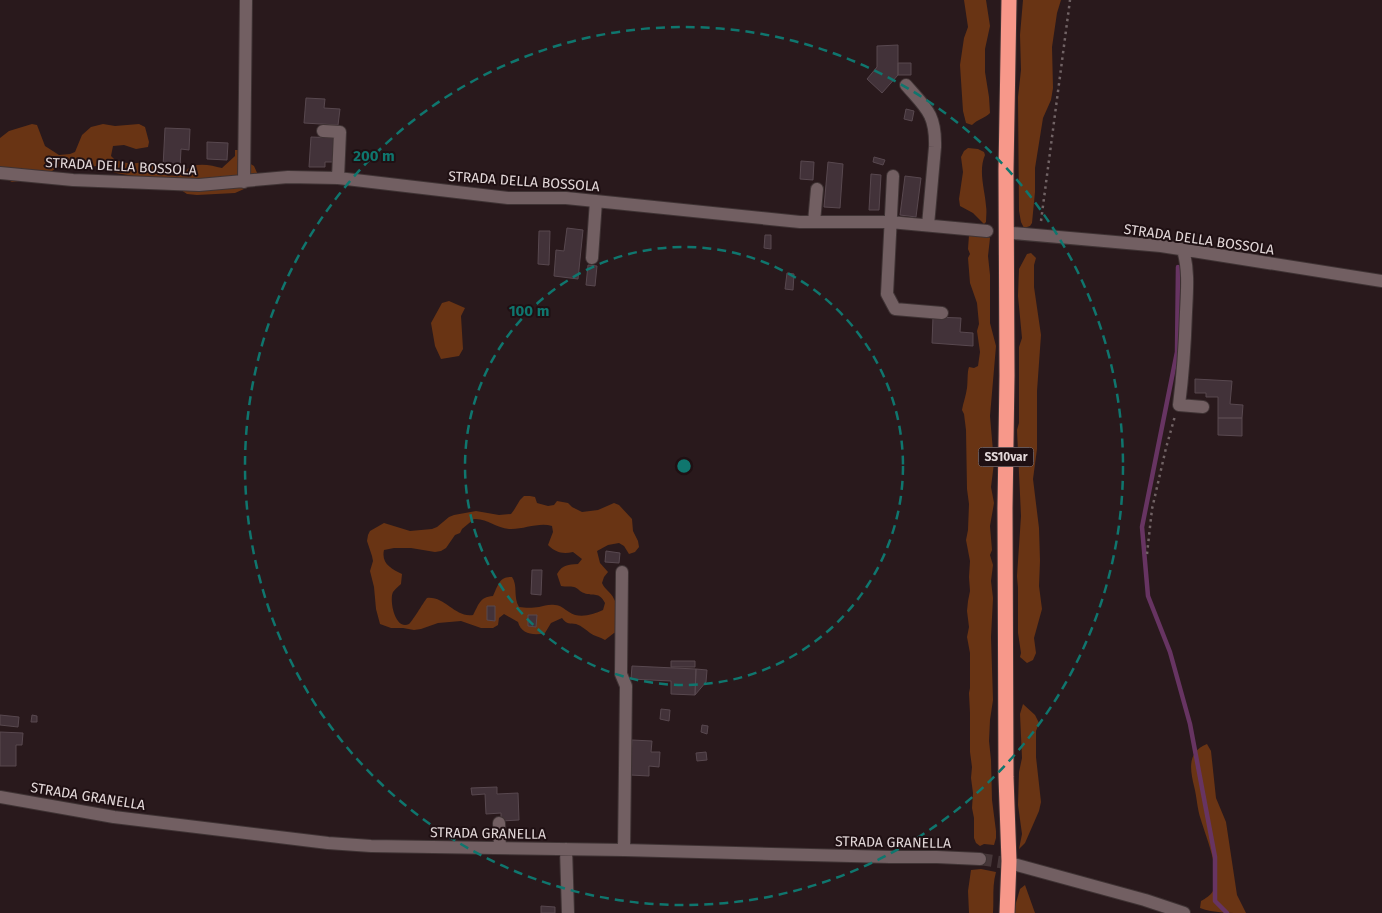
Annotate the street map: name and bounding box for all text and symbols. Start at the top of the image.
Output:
text: 200 m [353,147,395,165]
street label: STRADA DELLA BOSSOLA [45,154,197,179]
street label: STRADA DELLA BOSSOLA [448,168,600,195]
street label: STRADA DELLA BOSSOLA [1123,221,1275,258]
text: 100 m [509,302,549,320]
road number: SS10var [978,448,1034,467]
centre of rings [675,457,693,475]
street label: STRADA GRANELLA [29,779,147,814]
street label: STRADA GRANELLA [430,824,546,843]
street label: STRADA GRANELLA [835,833,951,852]

